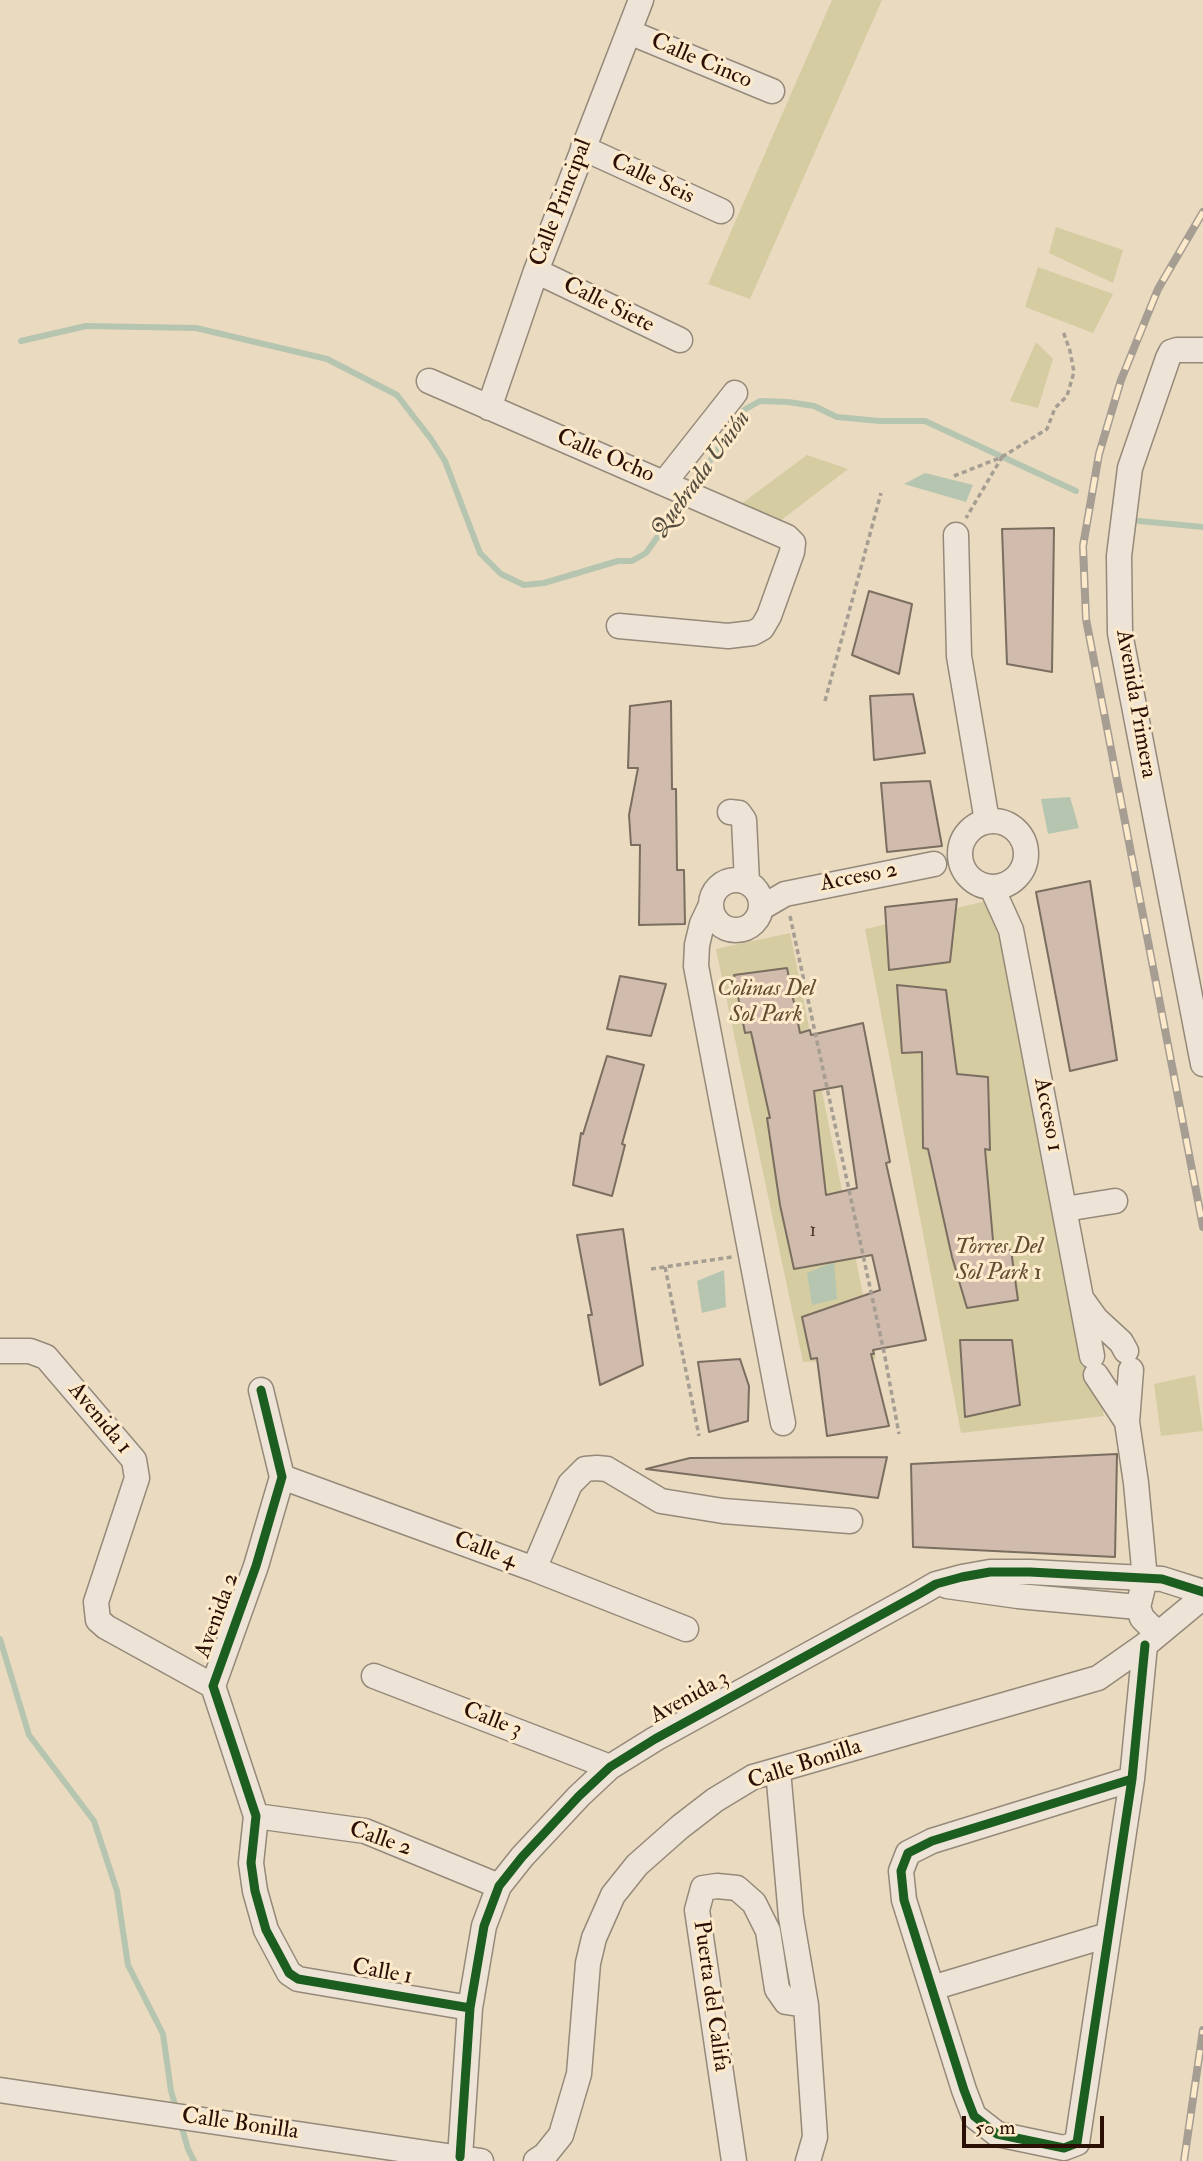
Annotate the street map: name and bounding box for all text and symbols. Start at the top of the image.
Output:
street label: Calle Cinco [646,28,756,96]
street label: Calle Principal [525,135,599,271]
street label: Calle Seis [606,149,698,211]
street label: Calle Siete [558,272,658,340]
water label: Quebrada Unión [646,406,758,544]
street label: Calle Ocho [552,424,658,490]
street label: Avenida Primera [1108,628,1162,780]
street label: Acceso 2 [818,857,900,899]
park label: Colinas Del Sol Park [717,976,815,1030]
street label: Acceso 1 [1026,1076,1068,1154]
house number: 1 [810,1221,816,1243]
park label: Torres Del Sol Park 1 [955,1234,1043,1288]
street label: Avenida 1 [61,1378,137,1460]
street label: Calle 4 [450,1527,520,1575]
street label: Avenida 2 [190,1570,246,1662]
street label: Avenida 3 [646,1665,734,1731]
street label: Calle 3 [458,1697,526,1745]
street label: Calle Bonilla [745,1734,865,1796]
street label: Calle 2 [345,1817,415,1863]
street label: Puerta del Califa [686,1919,734,2073]
street label: Calle 1 [350,1954,414,1992]
scale bar [965,2102,1107,2146]
street label: Calle Bonilla [180,2103,300,2147]
text: 50 m [975,2114,1016,2141]

